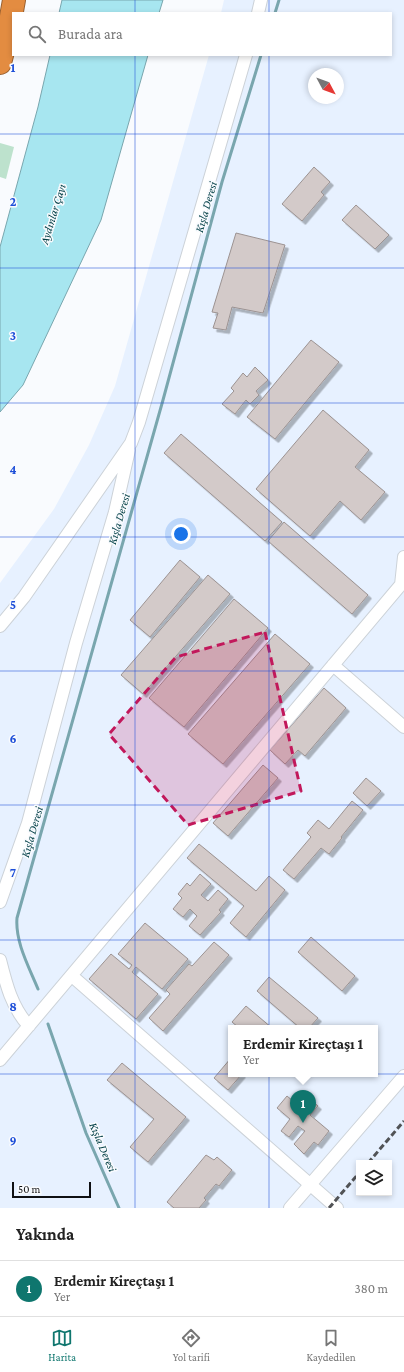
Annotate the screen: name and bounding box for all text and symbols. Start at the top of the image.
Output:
search box [12,12,392,56]
icon: search [26,23,48,45]
text: Burada ara [58,26,123,42]
text: 1 [11,60,16,75]
north arrow [308,68,344,104]
water label: Kışla Deresi [192,179,220,234]
water label: Aydınlar Çayı [37,182,69,247]
text: 2 [10,194,17,209]
text: 3 [10,328,16,343]
text: 4 [9,462,17,477]
water label: Kışla Deresi [105,491,133,546]
your location [171,524,191,544]
text: 5 [10,597,16,612]
text: 6 [9,731,17,746]
water label: Kışla Deresi [18,804,46,859]
text: 7 [10,865,16,880]
text: 8 [9,999,17,1014]
popup [228,1025,378,1077]
text: Erdemir Kireçtaşı 1 [243,1036,363,1052]
text: Yer [243,1052,259,1067]
pin: 1 [290,1090,316,1123]
water label: Kışla Deresi [86,1120,120,1175]
text: 9 [9,1133,17,1148]
map controls [356,1160,392,1196]
button: layers [356,1160,392,1196]
scale bar [12,1180,91,1199]
text: 50 m [18,1183,40,1195]
text: Yakında [16,1225,74,1244]
text: Erdemir Kireçtaşı 1 [54,1273,174,1289]
text: 1 [27,1281,31,1296]
text: 380 m [355,1281,388,1296]
text: Yer [54,1289,70,1304]
tab: Harita [48,1327,76,1363]
tab: Yol tarifi [173,1327,210,1363]
tab: Kaydedilen [307,1327,356,1363]

